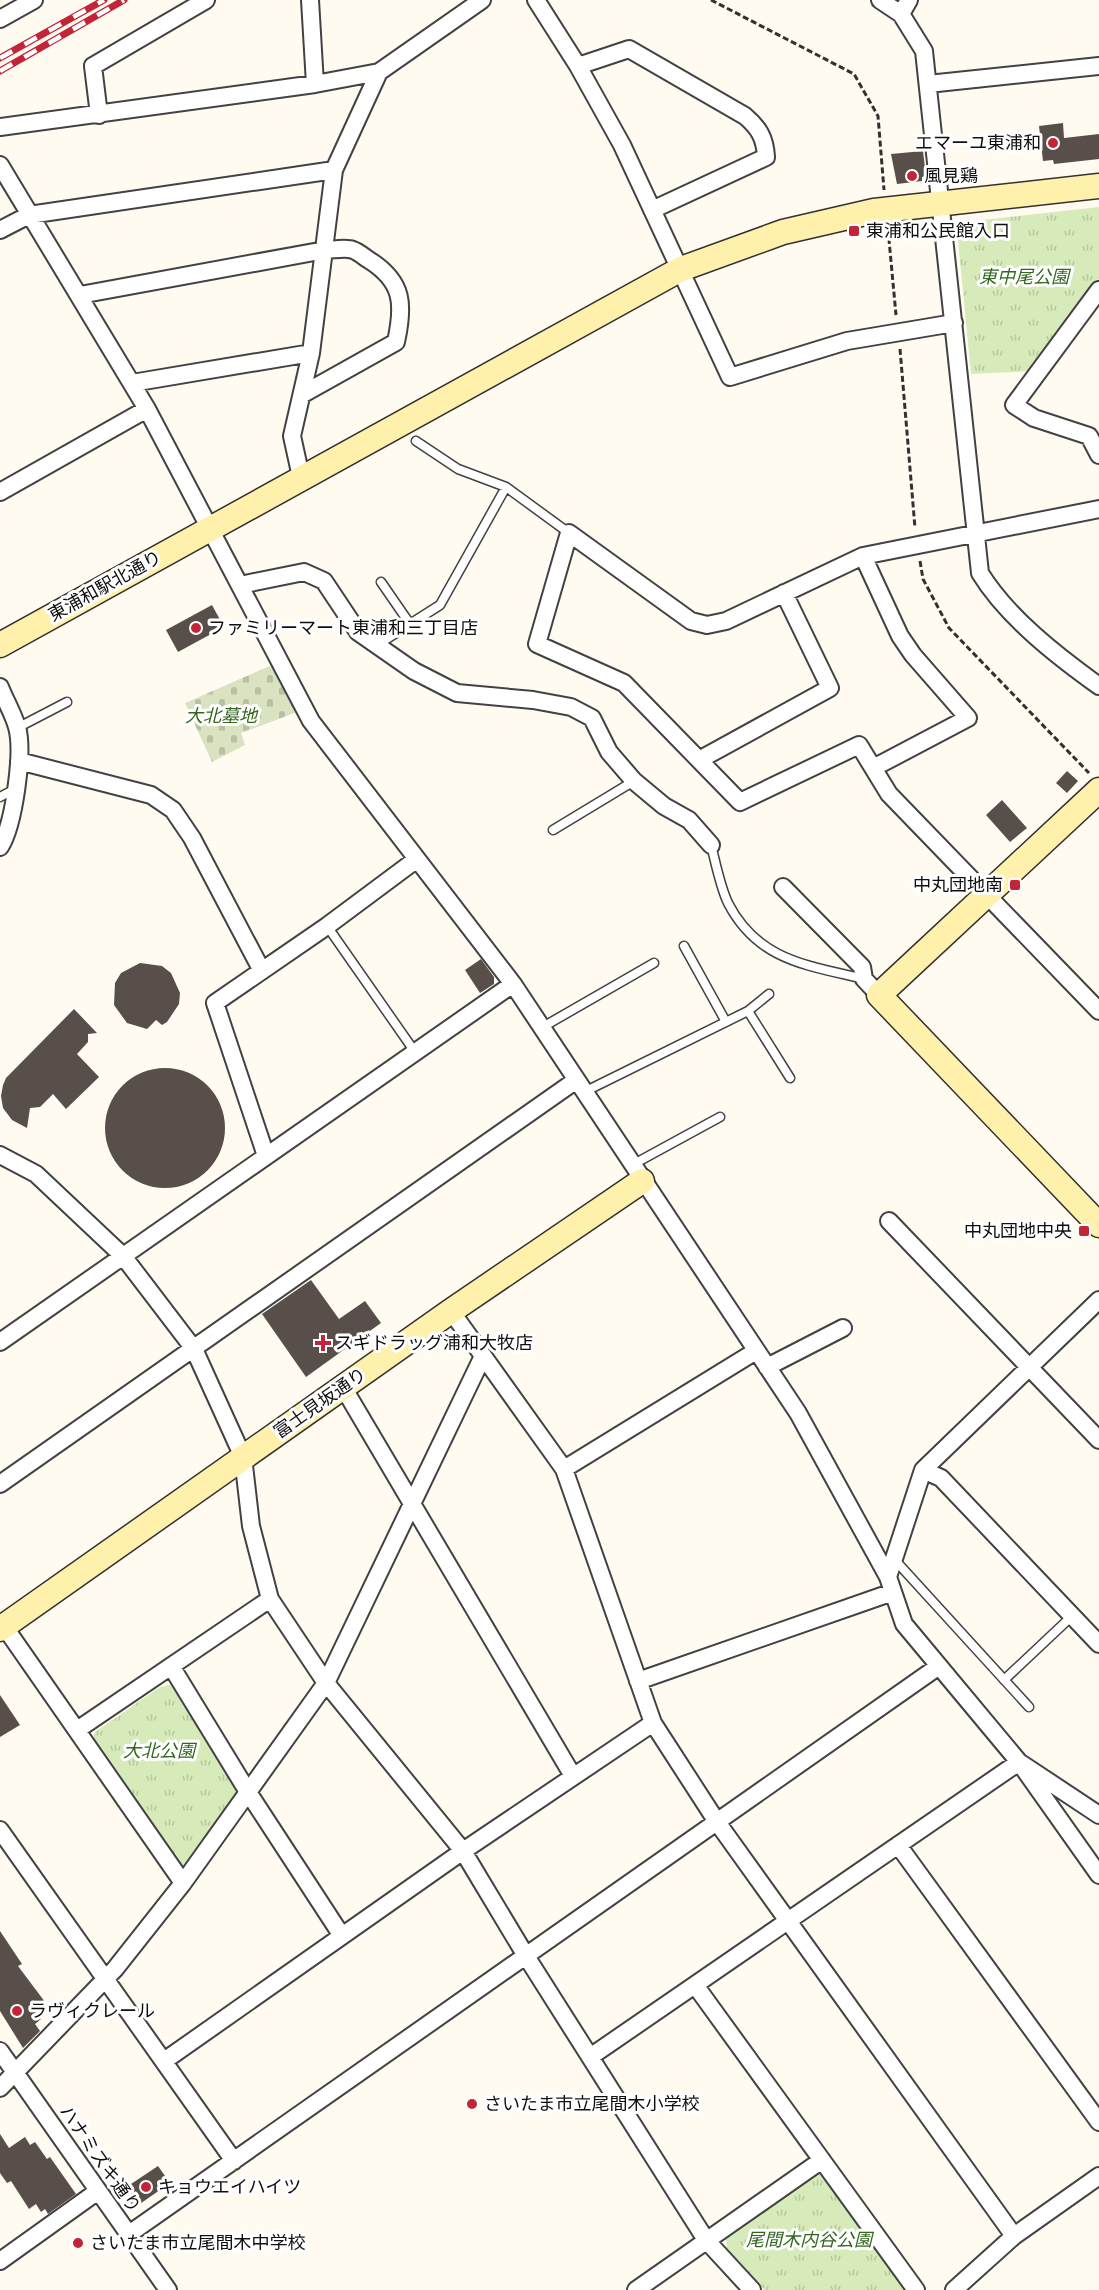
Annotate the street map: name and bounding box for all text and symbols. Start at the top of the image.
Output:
place label: エマーユ東浦和 [915,128,1041,154]
marker: エマーユ東浦和 [1046,136,1060,150]
place label: 風見鶏 [924,161,978,187]
marker: 風見鶏 [905,169,919,183]
place label: 東浦和公民館入口 [866,216,1010,242]
marker: 東浦和公民館入口 [847,224,861,238]
park label: 東中尾公園 [979,262,1072,288]
street label: 東浦和駅北通り [43,542,165,626]
place label: ファミリーマート東浦和三丁目店 [208,613,478,639]
marker: ファミリーマート東浦和三丁目店 [189,621,203,635]
park label: 大北墓地 [185,701,259,727]
place label: 中丸団地南 [913,870,1003,896]
marker: 中丸団地南 [1008,878,1022,892]
place label: 中丸団地中央 [964,1216,1072,1242]
marker: 中丸団地中央 [1077,1224,1091,1238]
place label: スギドラッグ浦和大牧店 [335,1328,533,1354]
marker: スギドラッグ浦和大牧店 [316,1336,330,1350]
street label: 富士見坂通り [267,1360,371,1443]
park label: 大北公園 [123,1736,198,1762]
place label: ラヴィクレール [29,1996,155,2022]
marker: ラヴィクレール [10,2004,24,2018]
place label: さいたま市立尾間木小学校 [484,2089,699,2115]
marker: さいたま市立尾間木小学校 [465,2097,479,2111]
street label: ハナミズキ通り [55,2099,148,2217]
place label: キョウエイハイツ [158,2172,301,2198]
marker: キョウエイハイツ [139,2180,153,2194]
park label: 尾間木内谷公園 [746,2225,875,2251]
place label: さいたま市立尾間木中学校 [90,2228,305,2254]
marker: さいたま市立尾間木中学校 [71,2236,85,2250]

